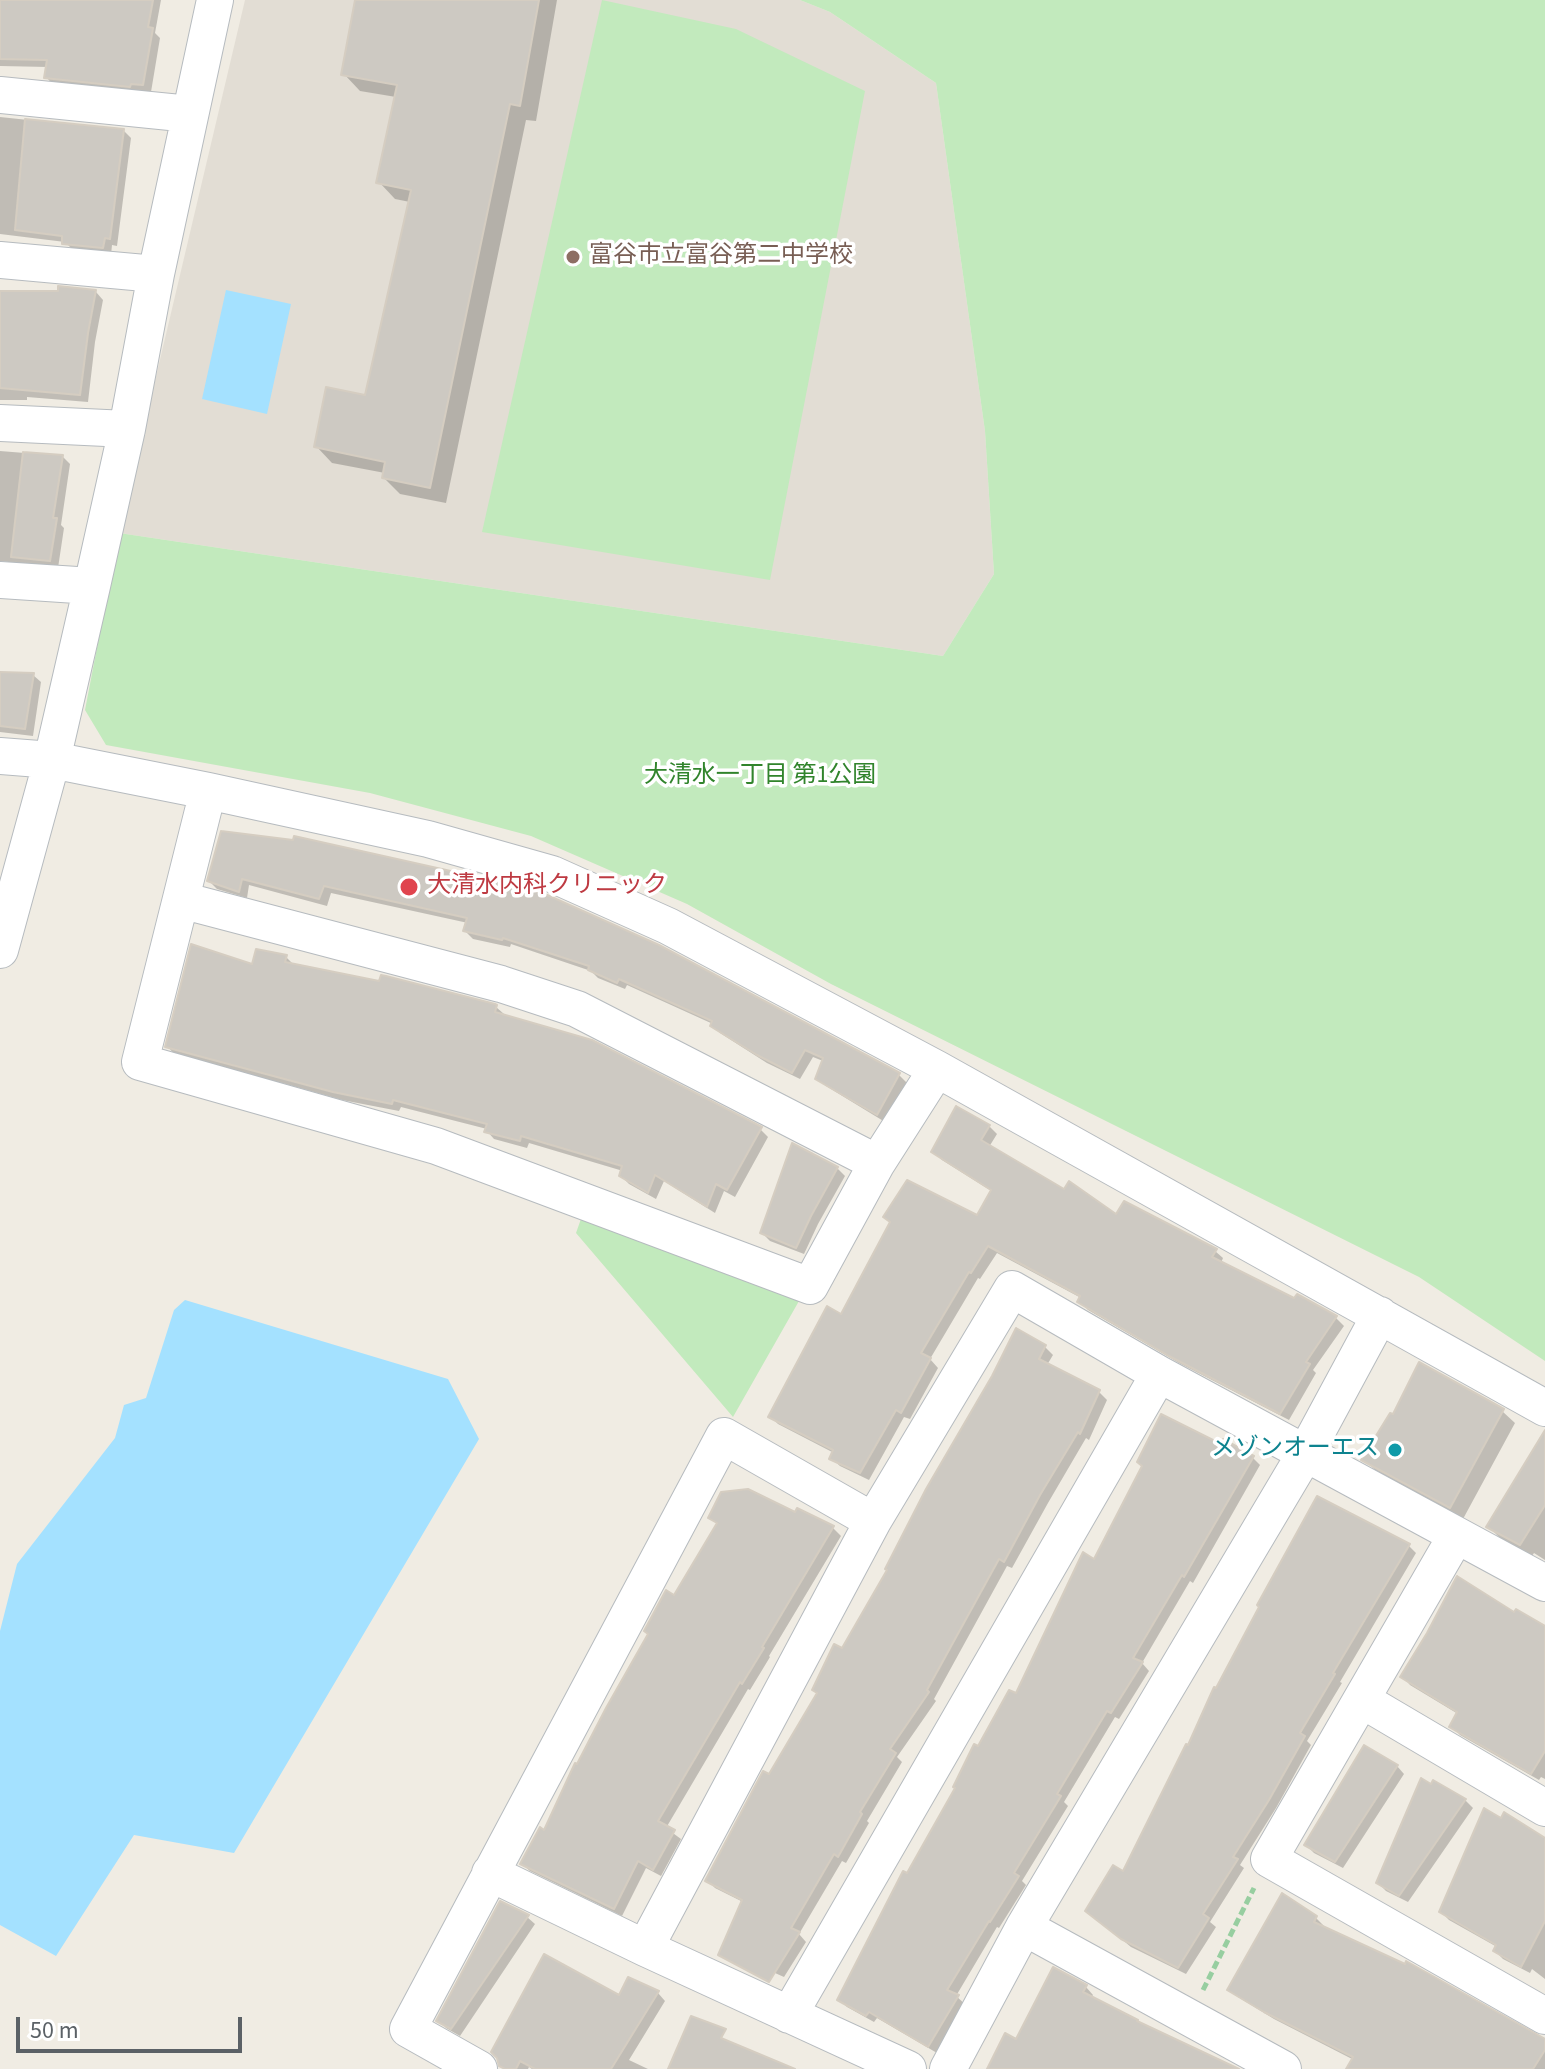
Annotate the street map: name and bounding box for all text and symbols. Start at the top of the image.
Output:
place label: 富谷市立富谷第二中学校 [589,243,853,271]
marker: 富谷市立富谷第二中学校 [564,248,582,266]
park label: 大清水一丁目 第1公園 [644,763,876,791]
place label: 大清水内科クリニック [427,873,667,901]
marker: 大清水内科クリニック [398,876,420,898]
place label: メゾンオーエス [1211,1436,1379,1464]
marker: メゾンオーエス [1386,1441,1404,1459]
scale bar [20,2001,246,2051]
text: 50 m [30,2013,79,2048]

